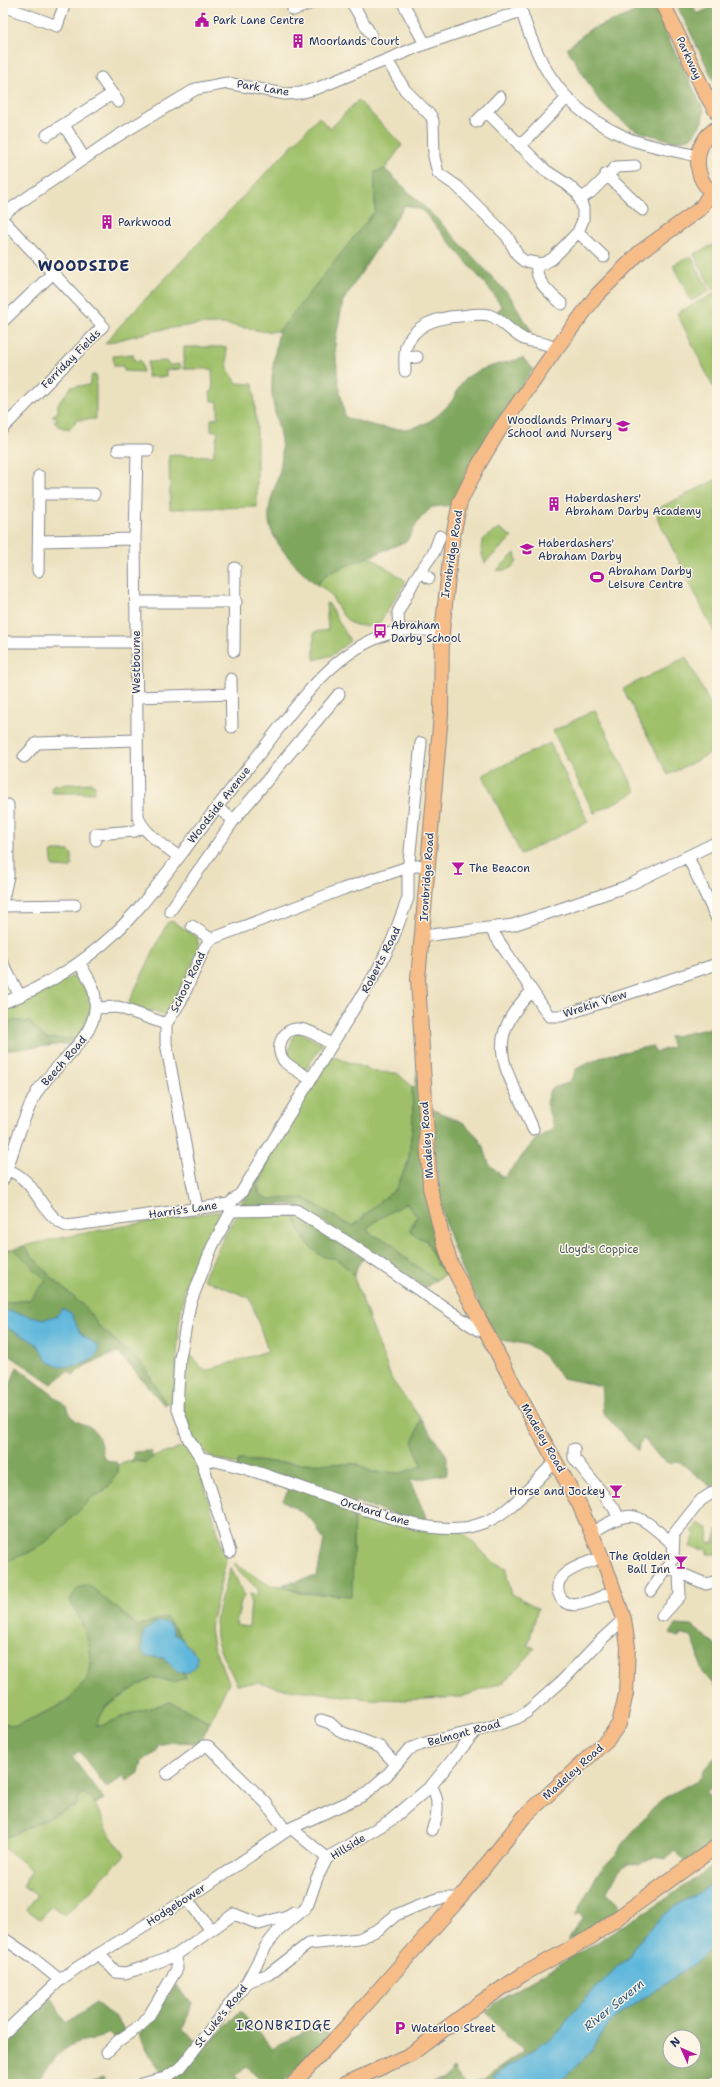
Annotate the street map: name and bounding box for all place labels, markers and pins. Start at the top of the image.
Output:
public building icon: Park Lane Centre [194,12,210,28]
place label: Park Lane Centre [213,13,305,28]
building icon: Moorlands Court [290,33,306,49]
place label: Moorlands Court [309,34,400,49]
building icon: Parkwood [99,214,115,230]
place label: Parkwood [118,215,171,230]
place label: Woodlands Primary School and Nursery [507,413,612,441]
school or university icon: Woodlands Primary School and Nursery [615,418,631,434]
place label: Haberdashers' Abraham Darby Academy [565,491,701,519]
building icon: Haberdashers' Abraham Darby Academy [546,496,562,512]
place label: Haberdashers' Abraham Darby [538,536,622,564]
school or university icon: Haberdashers' Abraham Darby [519,541,535,557]
place label: Abraham Darby Leisure Centre [608,564,692,592]
sports icon: Abraham Darby Leisure Centre [589,569,605,585]
place label: Abraham Darby School [391,618,461,646]
bus stop icon: Abraham Darby School [372,623,388,639]
bar icon: The Beacon [450,860,466,876]
place label: The Beacon [469,861,530,876]
bar icon: Horse and Jockey [608,1483,624,1499]
place label: Horse and Jockey [509,1484,605,1499]
place label: The Golden Ball Inn [609,1549,670,1577]
bar icon: The Golden Ball Inn [673,1554,689,1570]
parking icon: Waterloo Street [392,2020,408,2036]
place label: Waterloo Street [411,2021,496,2036]

